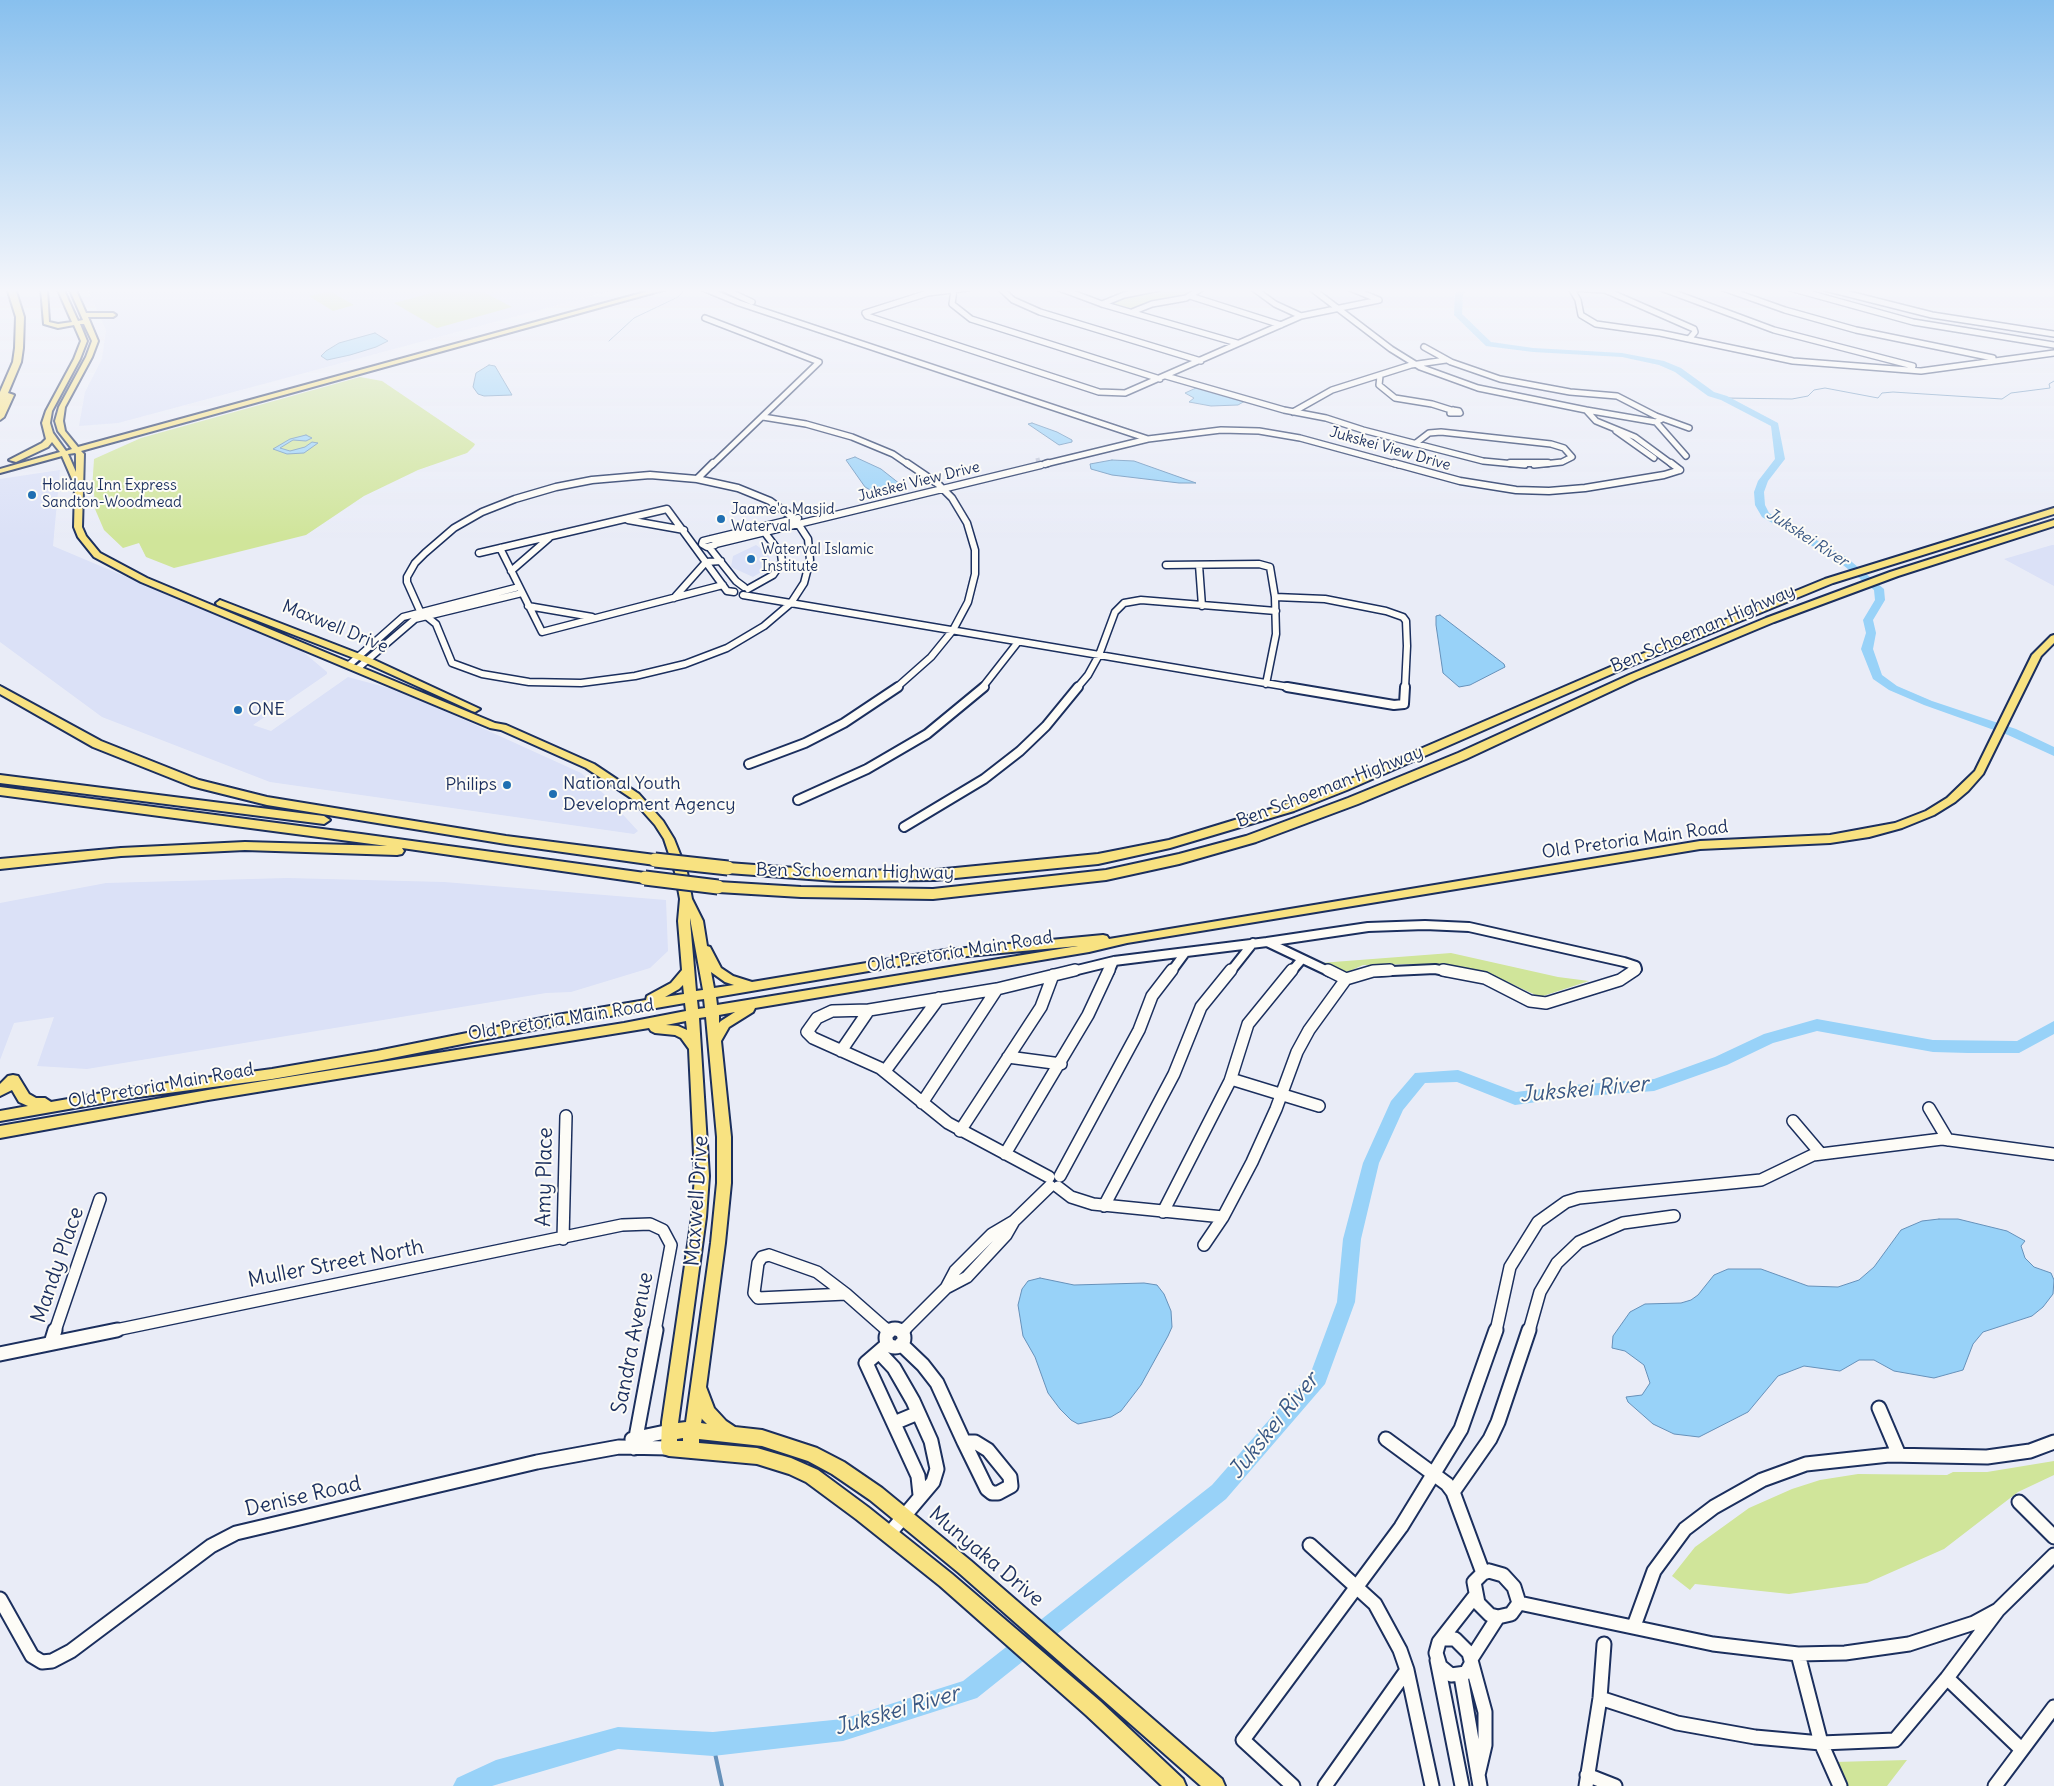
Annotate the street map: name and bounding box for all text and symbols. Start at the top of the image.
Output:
street label: Jukskei View Drive [1327,423,1453,475]
street label: Jukskei View Drive [856,458,982,506]
place label: Holiday Inn Express Sandton-Woodmead [42,477,182,512]
marker: Holiday Inn Express Sandton-Woodmead [26,489,38,501]
place label: Jaame'a Masjid Waterval [731,501,835,536]
water label: Jukskei River [1763,504,1851,572]
marker: Jaame'a Masjid Waterval [715,513,727,525]
place label: Waterval Islamic Institute [761,541,874,576]
marker: Waterval Islamic Institute [745,553,757,565]
street label: Ben Schoeman Highway [1608,580,1798,678]
street label: Maxwell Drive [279,596,391,658]
place label: ONE [248,699,285,721]
marker: ONE [232,704,244,716]
street label: Ben Schoeman Highway [1234,741,1426,833]
place label: National Youth Development Agency [563,773,736,816]
place label: Philips [445,774,497,796]
marker: Philips [501,779,513,791]
marker: National Youth Development Agency [547,788,559,800]
street label: Old Pretoria Main Road [1540,816,1730,864]
street label: Ben Schoeman Highway [756,859,954,885]
street label: Old Pretoria Main Road [865,927,1055,977]
street label: Old Pretoria Main Road [466,995,656,1045]
street label: Old Pretoria Main Road [67,1059,255,1113]
water label: Jukskei River [1519,1071,1649,1109]
street label: Amy Place [532,1127,558,1227]
street label: Maxwell Drive [680,1135,714,1267]
street label: Mandy Place [26,1204,90,1326]
street label: Muller Street North [246,1235,426,1293]
street label: Sandra Avenue [607,1270,659,1416]
water label: Jukskei River [1223,1368,1325,1484]
street label: Denise Road [243,1471,363,1523]
street label: Munyaka Drive [923,1502,1049,1612]
water label: Jukskei River [831,1681,963,1741]

